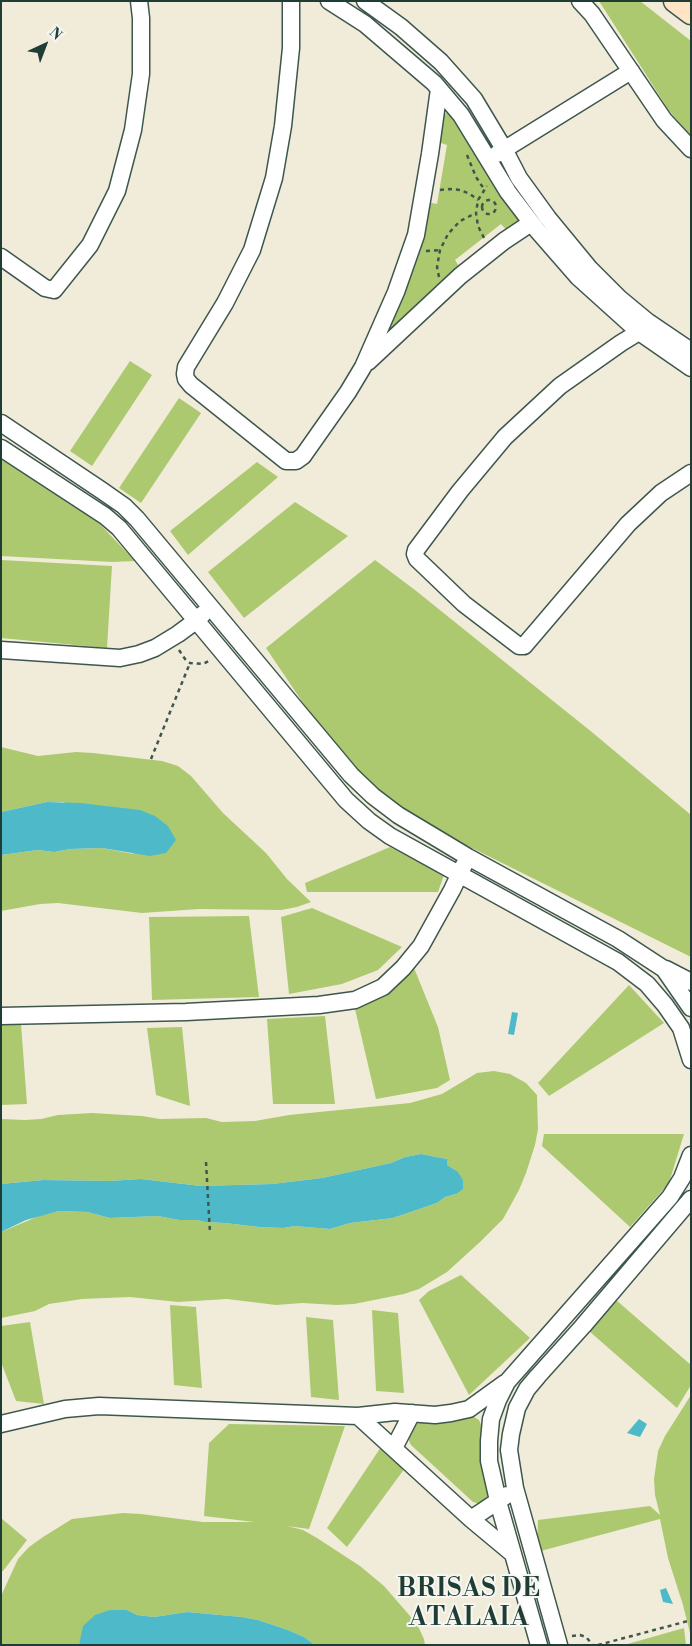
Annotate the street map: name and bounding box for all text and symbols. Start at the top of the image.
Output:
north arrow [20,20,70,70]
text: N [45,24,65,44]
district label: BRISAS DE ATALAIA [396,1575,542,1634]

